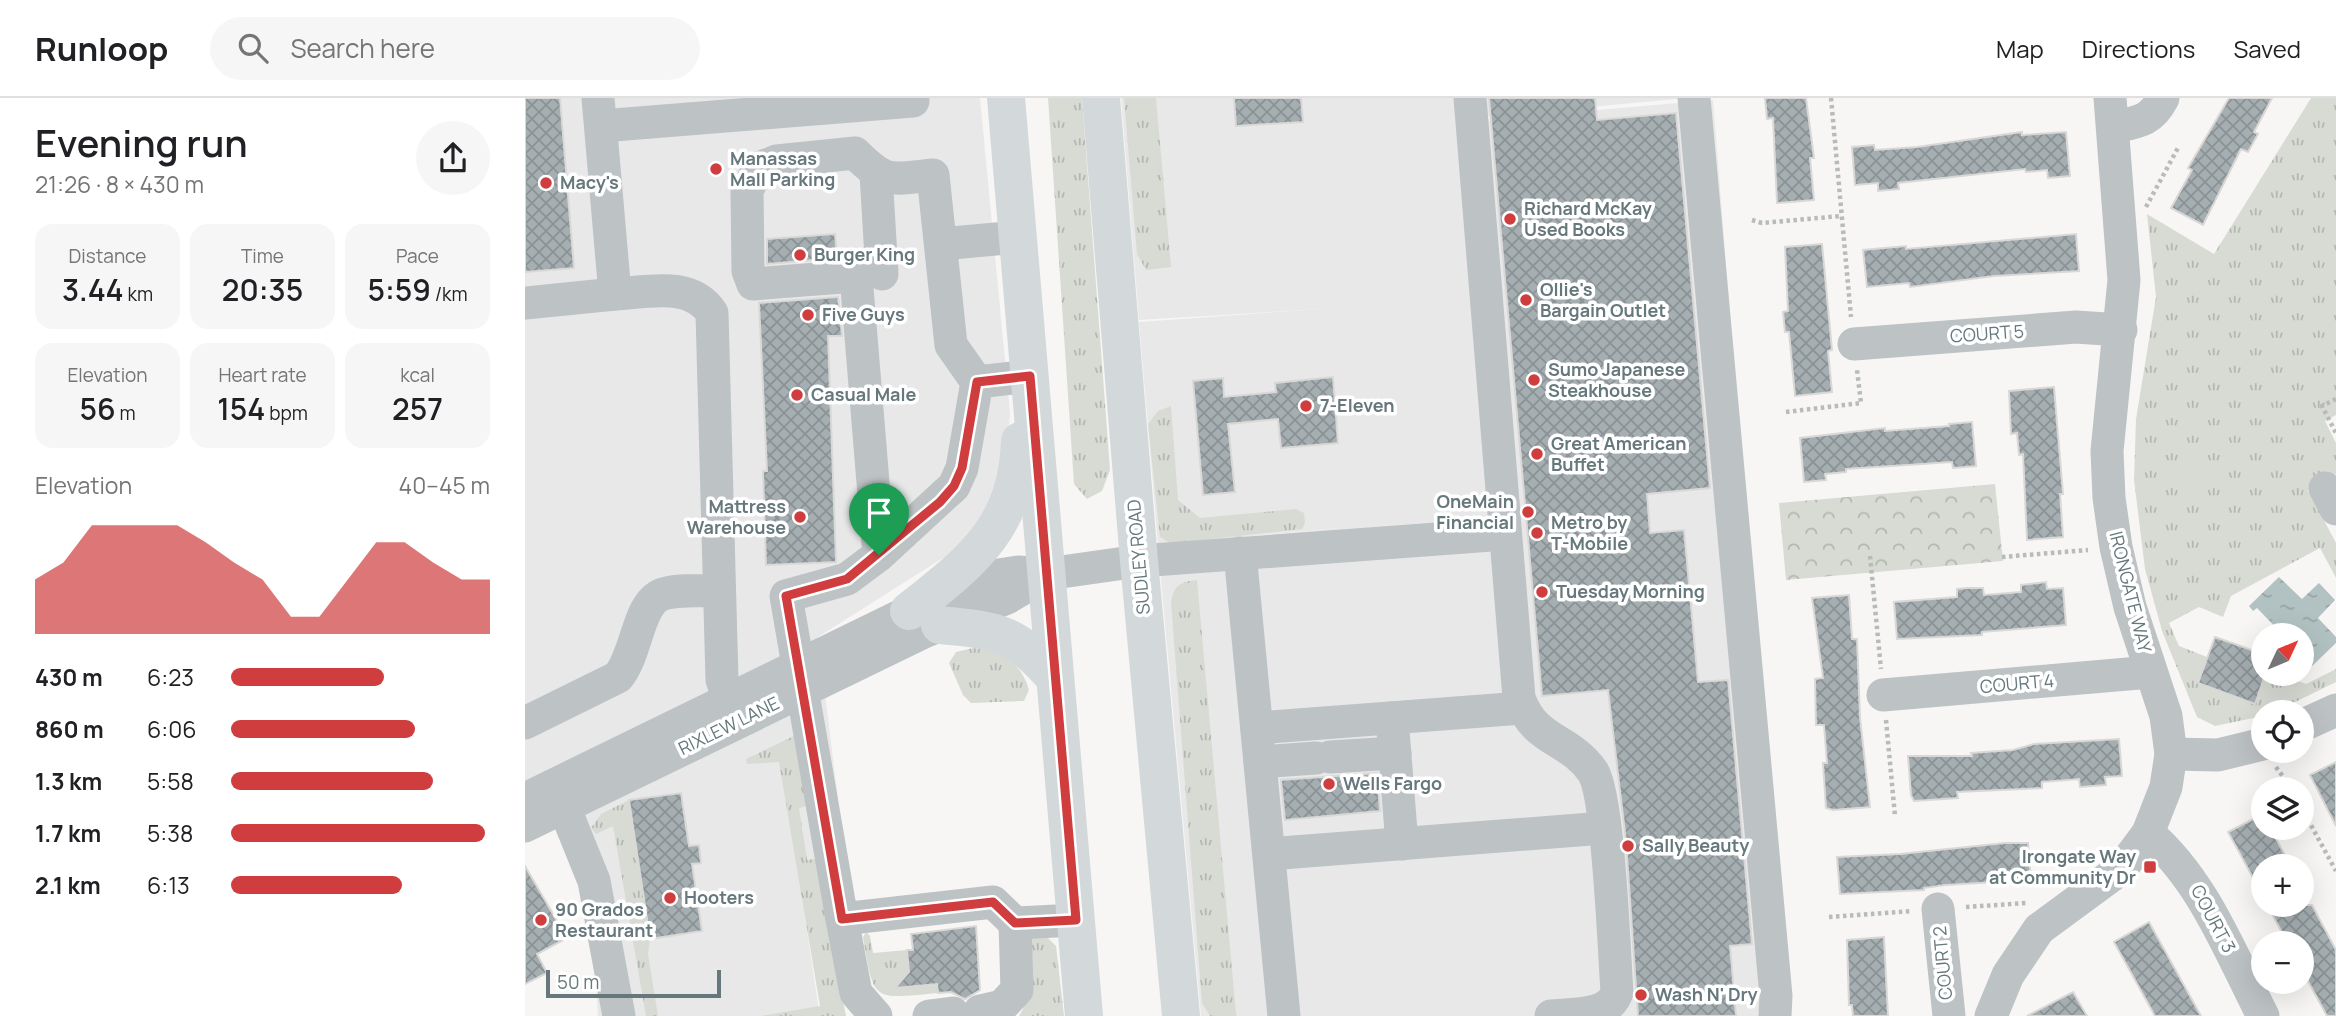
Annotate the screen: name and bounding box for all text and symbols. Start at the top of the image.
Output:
search box [210,17,700,80]
text: Runloop [35,26,168,71]
icon: search [234,29,272,67]
text: Search here [290,30,435,66]
text: Map [1996,32,2044,65]
text: Directions [2082,32,2195,65]
text: Saved [2233,32,2301,65]
text: Evening run [35,116,248,168]
button: share [416,121,490,195]
place label: Manassas Mall Parking [730,146,835,191]
marker: Manassas Mall Parking [708,161,724,177]
text: 21:26 · 8 × 430 m [35,168,204,200]
place label: Macy's [560,170,619,194]
marker: Macy's [538,175,554,191]
place label: Richard McKay Used Books [1524,196,1652,241]
marker: Richard McKay Used Books [1502,211,1518,227]
place label: Burger King [814,242,915,266]
text: Distance [69,243,146,269]
text: Time [241,243,284,269]
text: Pace [396,243,439,269]
marker: Burger King [792,247,808,263]
text: 3.44 [62,269,124,310]
text: 20:35 [222,269,303,310]
text: 5:59 [367,269,431,310]
place label: Ollie's Bargain Outlet [1540,277,1666,322]
text: km [124,281,153,307]
text: /km [431,281,468,307]
marker: Ollie's Bargain Outlet [1518,292,1534,308]
place label: Five Guys [822,302,905,326]
marker: Five Guys [800,307,816,323]
street label: COURT 5 [1949,318,2025,348]
place label: Sumo Japanese Steakhouse [1548,357,1685,402]
text: Elevation [67,362,148,388]
text: Heart rate [218,362,307,388]
text: kcal [400,362,435,388]
marker: Sumo Japanese Steakhouse [1526,372,1542,388]
place label: Casual Male [811,382,916,406]
marker: Casual Male [789,387,805,403]
text: 56 [79,388,116,429]
text: 154 [217,388,265,429]
text: 257 [392,388,443,429]
place label: 7-Eleven [1320,393,1395,417]
marker: 7-Eleven [1298,398,1314,414]
text: m [116,400,136,426]
text: bpm [265,400,308,426]
place label: Great American Buffet [1551,431,1687,476]
marker: Great American Buffet [1529,446,1545,462]
text: Elevation [35,469,132,501]
text: 40–45 m [399,469,490,501]
pin [849,483,909,555]
place label: OneMain Financial [1436,489,1514,534]
place label: Mattress Warehouse [687,494,786,539]
icon: arrive [860,494,898,532]
street label: SUDLEY ROAD [1121,498,1155,616]
marker: OneMain Financial [1520,504,1536,520]
marker: Mattress Warehouse [792,509,808,525]
place label: Metro by T-Mobile [1551,510,1628,555]
marker: Metro by T-Mobile [1529,525,1545,541]
street label: IRONGATE WAY [2104,529,2158,656]
place label: Tuesday Morning [1556,579,1705,603]
marker: Tuesday Morning [1534,584,1550,600]
north arrow [2251,623,2313,686]
map controls [2251,623,2314,994]
text: 430 m [35,661,103,693]
text: 6:23 [147,661,194,693]
street label: COURT 4 [1979,668,2055,698]
street label: RIXLEW LANE [674,690,783,760]
button: locate [2251,700,2314,763]
text: 860 m [35,713,104,745]
text: 6:06 [147,713,196,745]
text: 1.3 km [35,765,102,797]
text: 5:58 [147,765,194,797]
place label: Wells Fargo [1343,771,1442,795]
marker: Wells Fargo [1321,776,1337,792]
button: layers [2251,777,2314,840]
text: 1.7 km [35,817,101,849]
text: 5:38 [147,817,193,849]
place label: Sally Beauty [1642,833,1749,857]
marker: Sally Beauty [1620,838,1636,854]
place label: Irongate Way at Community Dr [1989,844,2136,889]
button: + [2251,854,2314,917]
marker: Irongate Way at Community Dr [2142,859,2158,875]
text: 2.1 km [35,869,101,901]
text: 6:13 [147,869,190,901]
street label: COURT 3 [2186,880,2242,957]
place label: Hooters [684,885,754,909]
marker: Hooters [662,890,678,906]
place label: 90 Grados Restaurant [555,897,653,942]
marker: 90 Grados Restaurant [533,912,549,928]
street label: COURT 2 [1927,925,1957,1001]
button: − [2251,931,2314,994]
scale bar [546,967,721,999]
text: 50 m [557,969,599,995]
place label: Wash N' Dry [1655,982,1758,1006]
marker: Wash N' Dry [1633,987,1649,1003]

